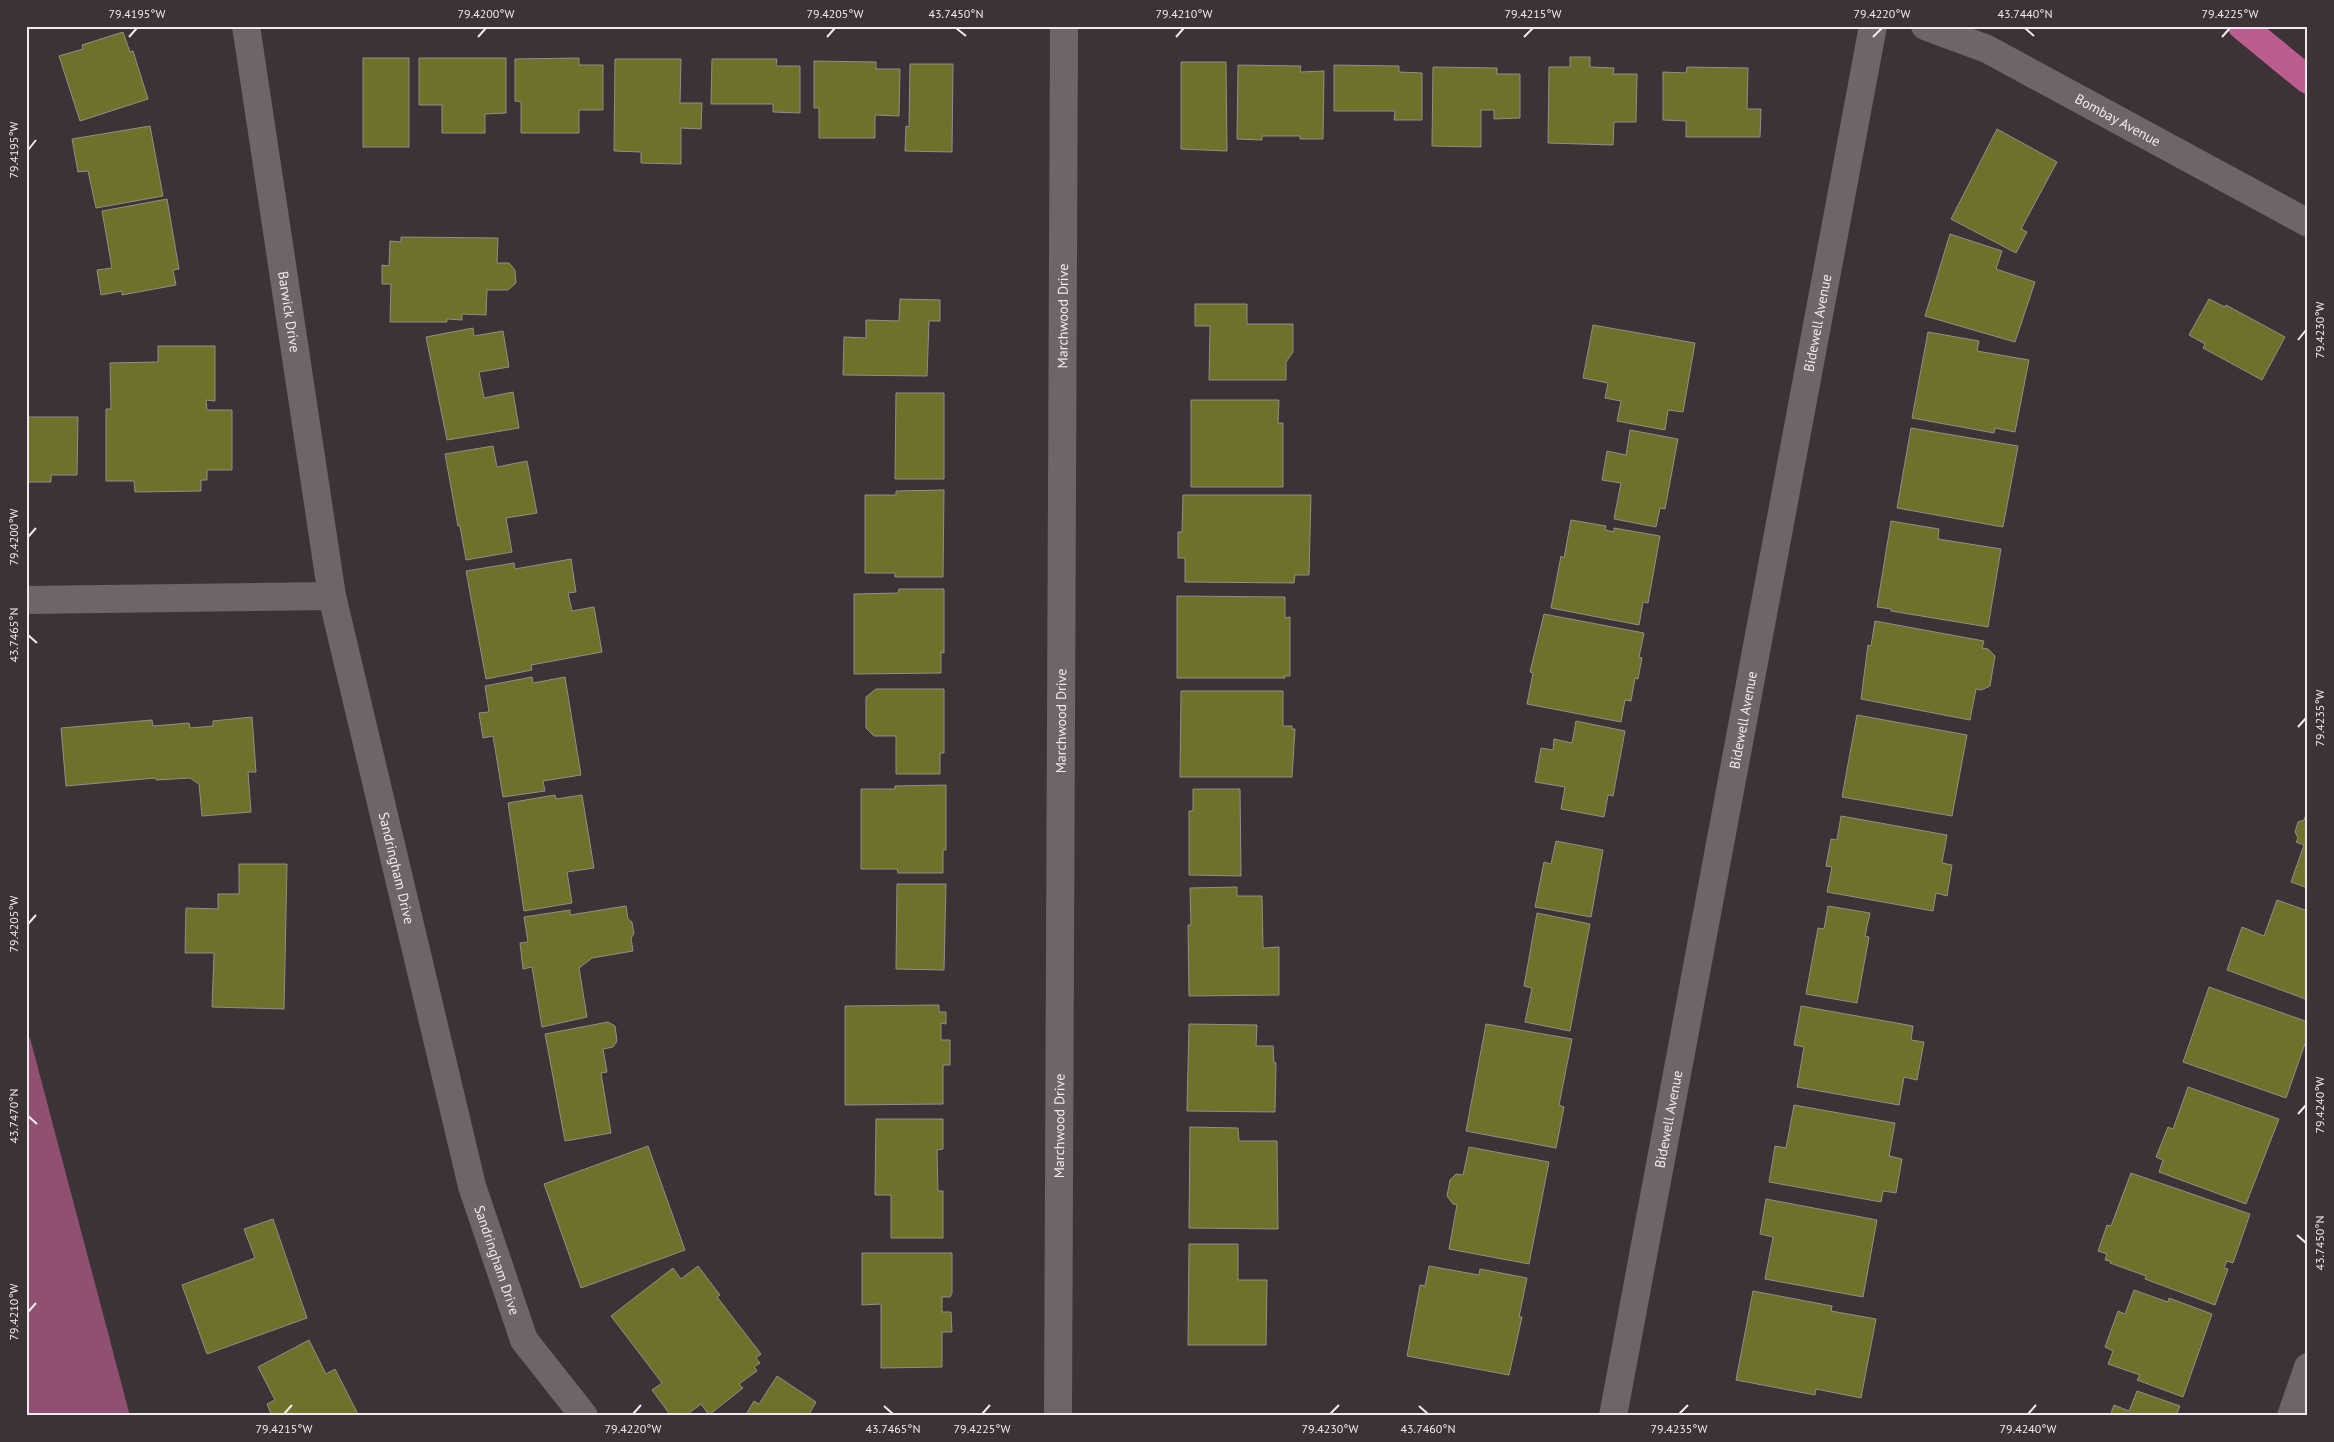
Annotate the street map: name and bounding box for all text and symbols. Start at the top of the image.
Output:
text: 79.4195°W [109,6,165,21]
text: 79.4200°W [458,6,514,21]
text: 79.4205°W [807,6,863,21]
text: 43.7450°N [929,6,983,21]
text: 79.4210°W [1156,6,1212,21]
text: 79.4215°W [1505,6,1561,21]
text: 79.4220°W [1854,6,1910,21]
text: 43.7440°N [1998,6,2052,21]
text: 79.4225°W [2202,6,2258,21]
street label: Bombay Avenue [2072,89,2164,150]
text: 79.4195°W [6,122,21,178]
street label: Marchwood Drive [1054,264,1072,368]
street label: Barwick Drive [274,270,304,354]
street label: Bidewell Avenue [1800,273,1835,373]
text: 79.4230°W [2312,302,2327,358]
text: 79.4200°W [6,509,21,565]
text: 43.7465°N [6,608,21,662]
street label: Marchwood Drive [1052,669,1070,773]
street label: Bidewell Avenue [1725,670,1761,770]
text: 79.4235°W [2312,690,2327,746]
street label: Sandringham Drive [375,810,419,926]
text: 79.4205°W [6,896,21,952]
street label: Bidewell Avenue [1651,1069,1686,1169]
street label: Marchwood Drive [1050,1074,1068,1178]
text: 79.4240°W [2312,1077,2327,1133]
text: 43.7470°N [6,1089,21,1143]
street label: Sandringham Drive [470,1203,524,1317]
text: 43.7450°N [2312,1216,2327,1270]
text: 79.4210°W [6,1284,21,1340]
text: 79.4215°W [256,1421,312,1436]
text: 79.4220°W [605,1421,661,1436]
text: 43.7465°N [866,1421,920,1436]
text: 79.4225°W [954,1421,1010,1436]
text: 79.4230°W [1302,1421,1358,1436]
text: 43.7460°N [1401,1421,1455,1436]
text: 79.4235°W [1651,1421,1707,1436]
text: 79.4240°W [2000,1421,2056,1436]

